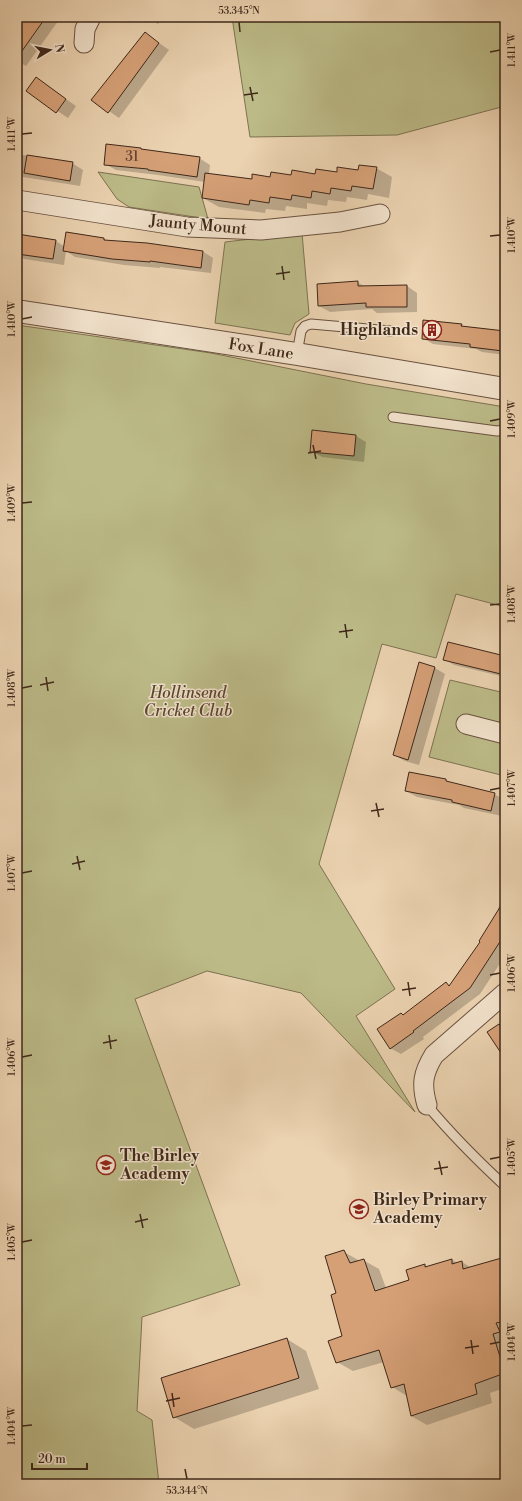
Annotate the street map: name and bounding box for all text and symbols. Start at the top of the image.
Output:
text: 53.345°N [218,5,260,17]
north arrow [30,30,70,70]
text: 1.411°W [506,32,518,67]
text: N [51,43,67,54]
text: 1.411°W [6,116,18,151]
house number: 31 [125,148,139,166]
street label: Jaunty Mount [147,211,248,239]
text: 1.410°W [506,216,518,253]
text: 1.410°W [6,300,18,337]
building icon: Highlands [421,319,443,341]
place label: Highlands [340,320,418,340]
street label: Fox Lane [227,334,295,364]
text: 1.409°W [506,399,518,438]
text: 1.409°W [6,483,18,522]
text: 1.408°W [506,584,518,623]
text: 1.408°W [6,668,18,707]
park label: Hollinsend Cricket Club [144,683,232,721]
text: 1.407°W [506,769,518,806]
text: 1.407°W [6,854,18,891]
text: 1.406°W [506,953,518,992]
text: 1.406°W [6,1037,18,1076]
text: 1.405°W [506,1137,518,1176]
place label: The Birley Academy [119,1146,200,1184]
school or university icon: The Birley Academy [95,1154,117,1176]
place label: Birley Primary Academy [372,1190,488,1228]
school or university icon: Birley Primary Academy [348,1198,370,1220]
text: 1.405°W [6,1222,18,1261]
text: 1.404°W [506,1322,518,1361]
text: 1.404°W [6,1406,18,1445]
scale bar [32,1445,87,1471]
text: 20 m [38,1452,66,1467]
text: 53.344°N [166,1485,209,1497]

